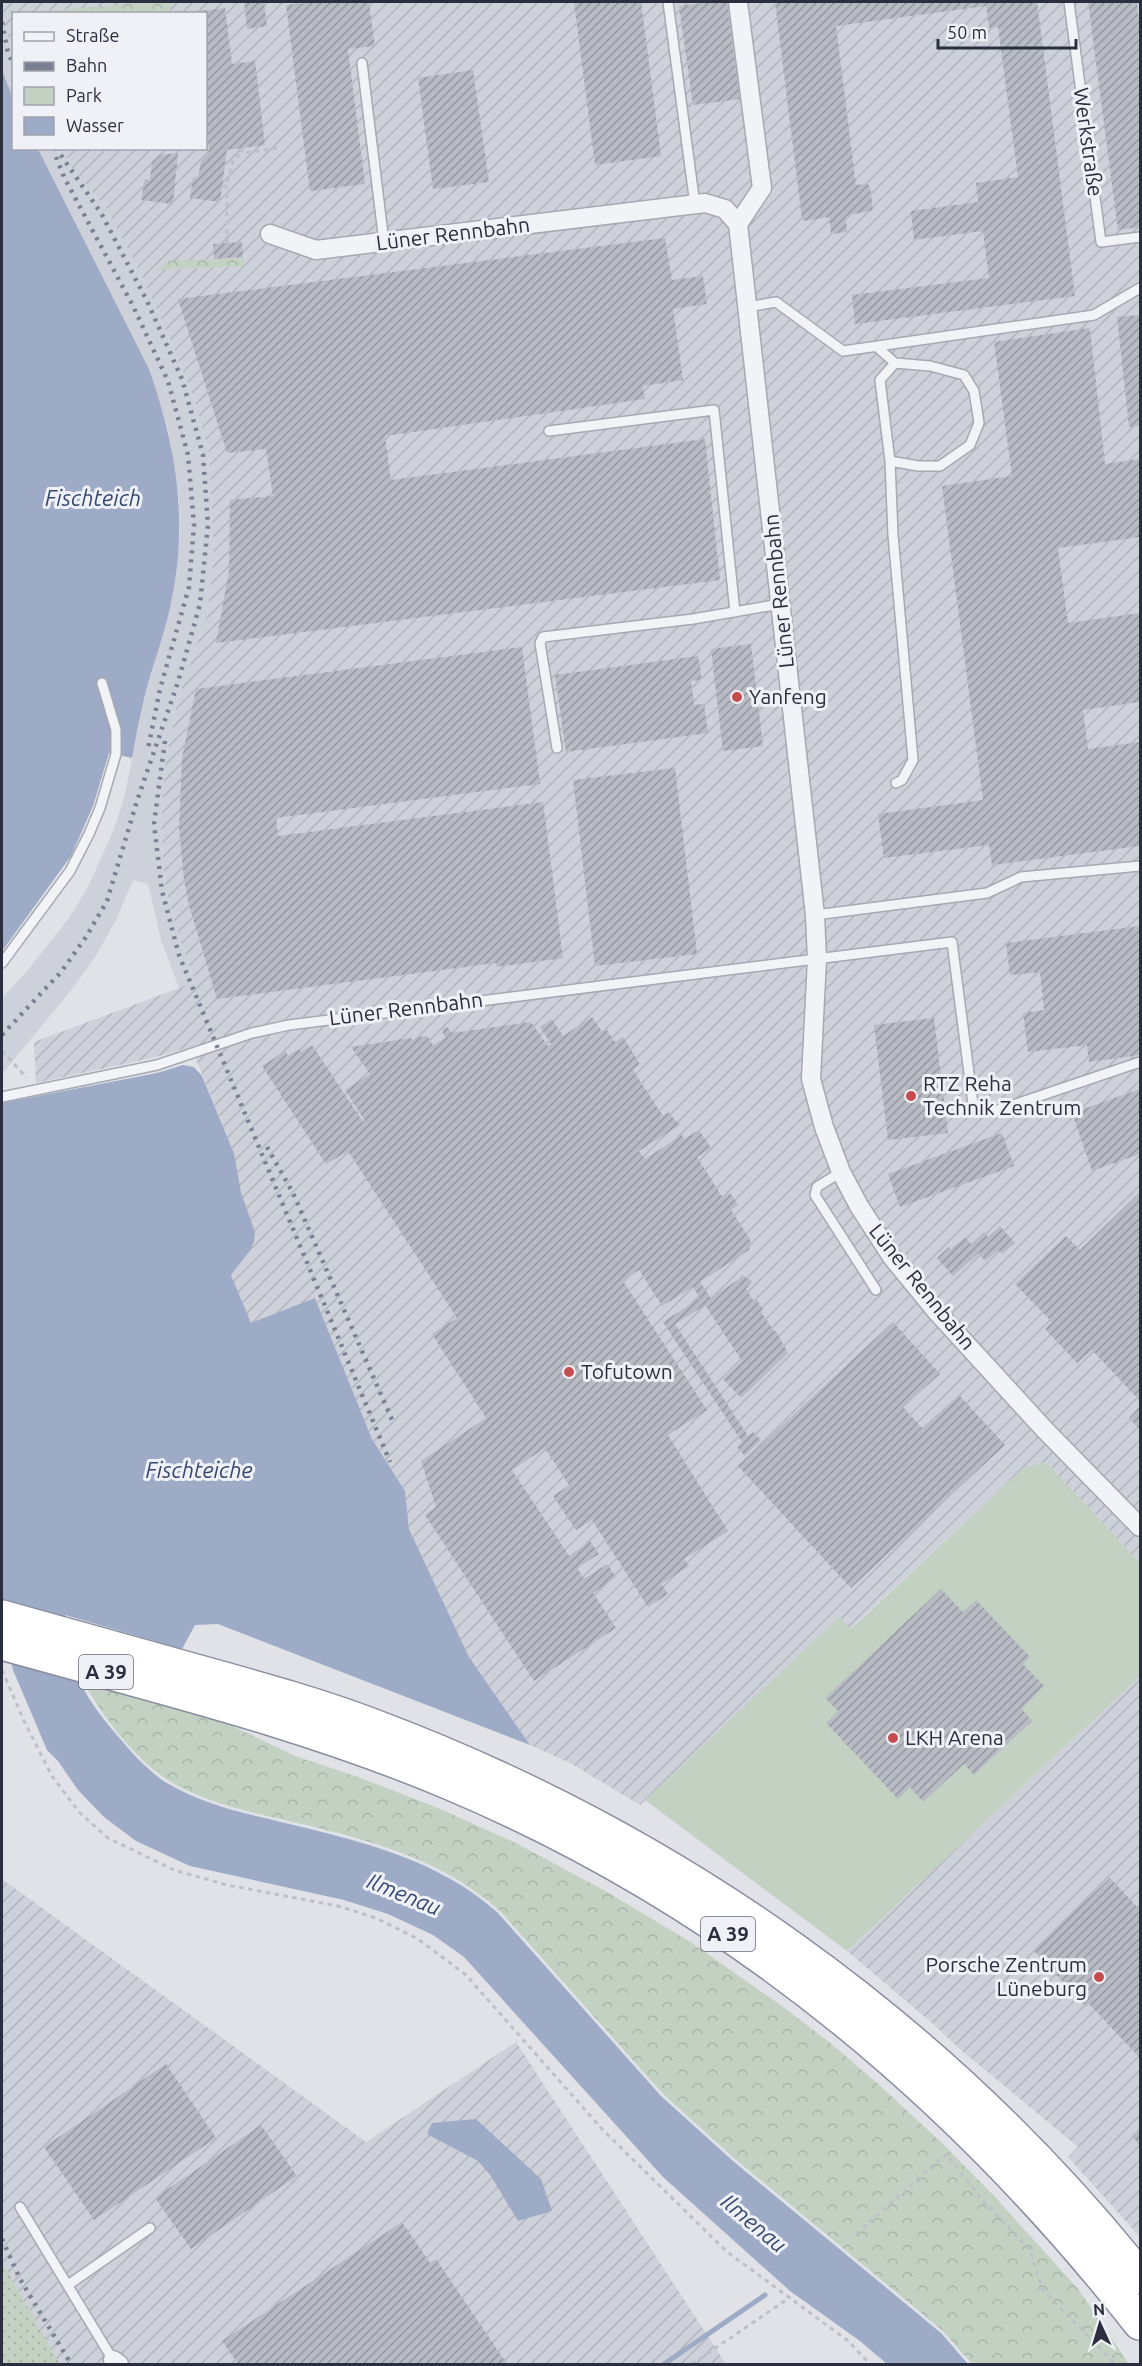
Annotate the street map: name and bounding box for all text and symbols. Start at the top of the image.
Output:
legend [12,12,207,150]
scale bar [938,12,1076,50]
text: 50 m [947,22,987,42]
text: Straße [66,25,119,45]
text: Bahn [66,55,107,75]
text: Park [66,85,102,105]
street label: Werkstraße [1069,86,1109,198]
text: Wasser [66,115,124,135]
street label: Lüner Rennbahn [375,212,531,254]
water label: Fischteich [45,485,141,510]
street label: Lüner Rennbahn [758,513,798,669]
place label: Yanfeng [749,684,827,708]
marker: Yanfeng [730,690,744,704]
street label: Lüner Rennbahn [328,987,484,1029]
place label: RTZ Reha Technik Zentrum [923,1071,1081,1119]
marker: RTZ Reha Technik Zentrum [904,1089,918,1103]
street label: Lüner Rennbahn [865,1219,981,1354]
place label: Tofutown [581,1359,673,1383]
marker: Tofutown [562,1365,576,1379]
water label: Fischteiche [145,1457,253,1482]
road number: A 39 [79,1655,133,1689]
place label: LKH Arena [905,1725,1004,1749]
marker: LKH Arena [886,1731,900,1745]
water label: Ilmenau [364,1867,445,1920]
road number: A 39 [701,1917,755,1951]
place label: Porsche Zentrum Lüneburg [925,1952,1087,2000]
marker: Porsche Zentrum Lüneburg [1092,1970,1106,1984]
water label: Ilmenau [717,2188,792,2257]
north arrow [1070,2294,1130,2354]
text: N [1092,2300,1106,2318]

